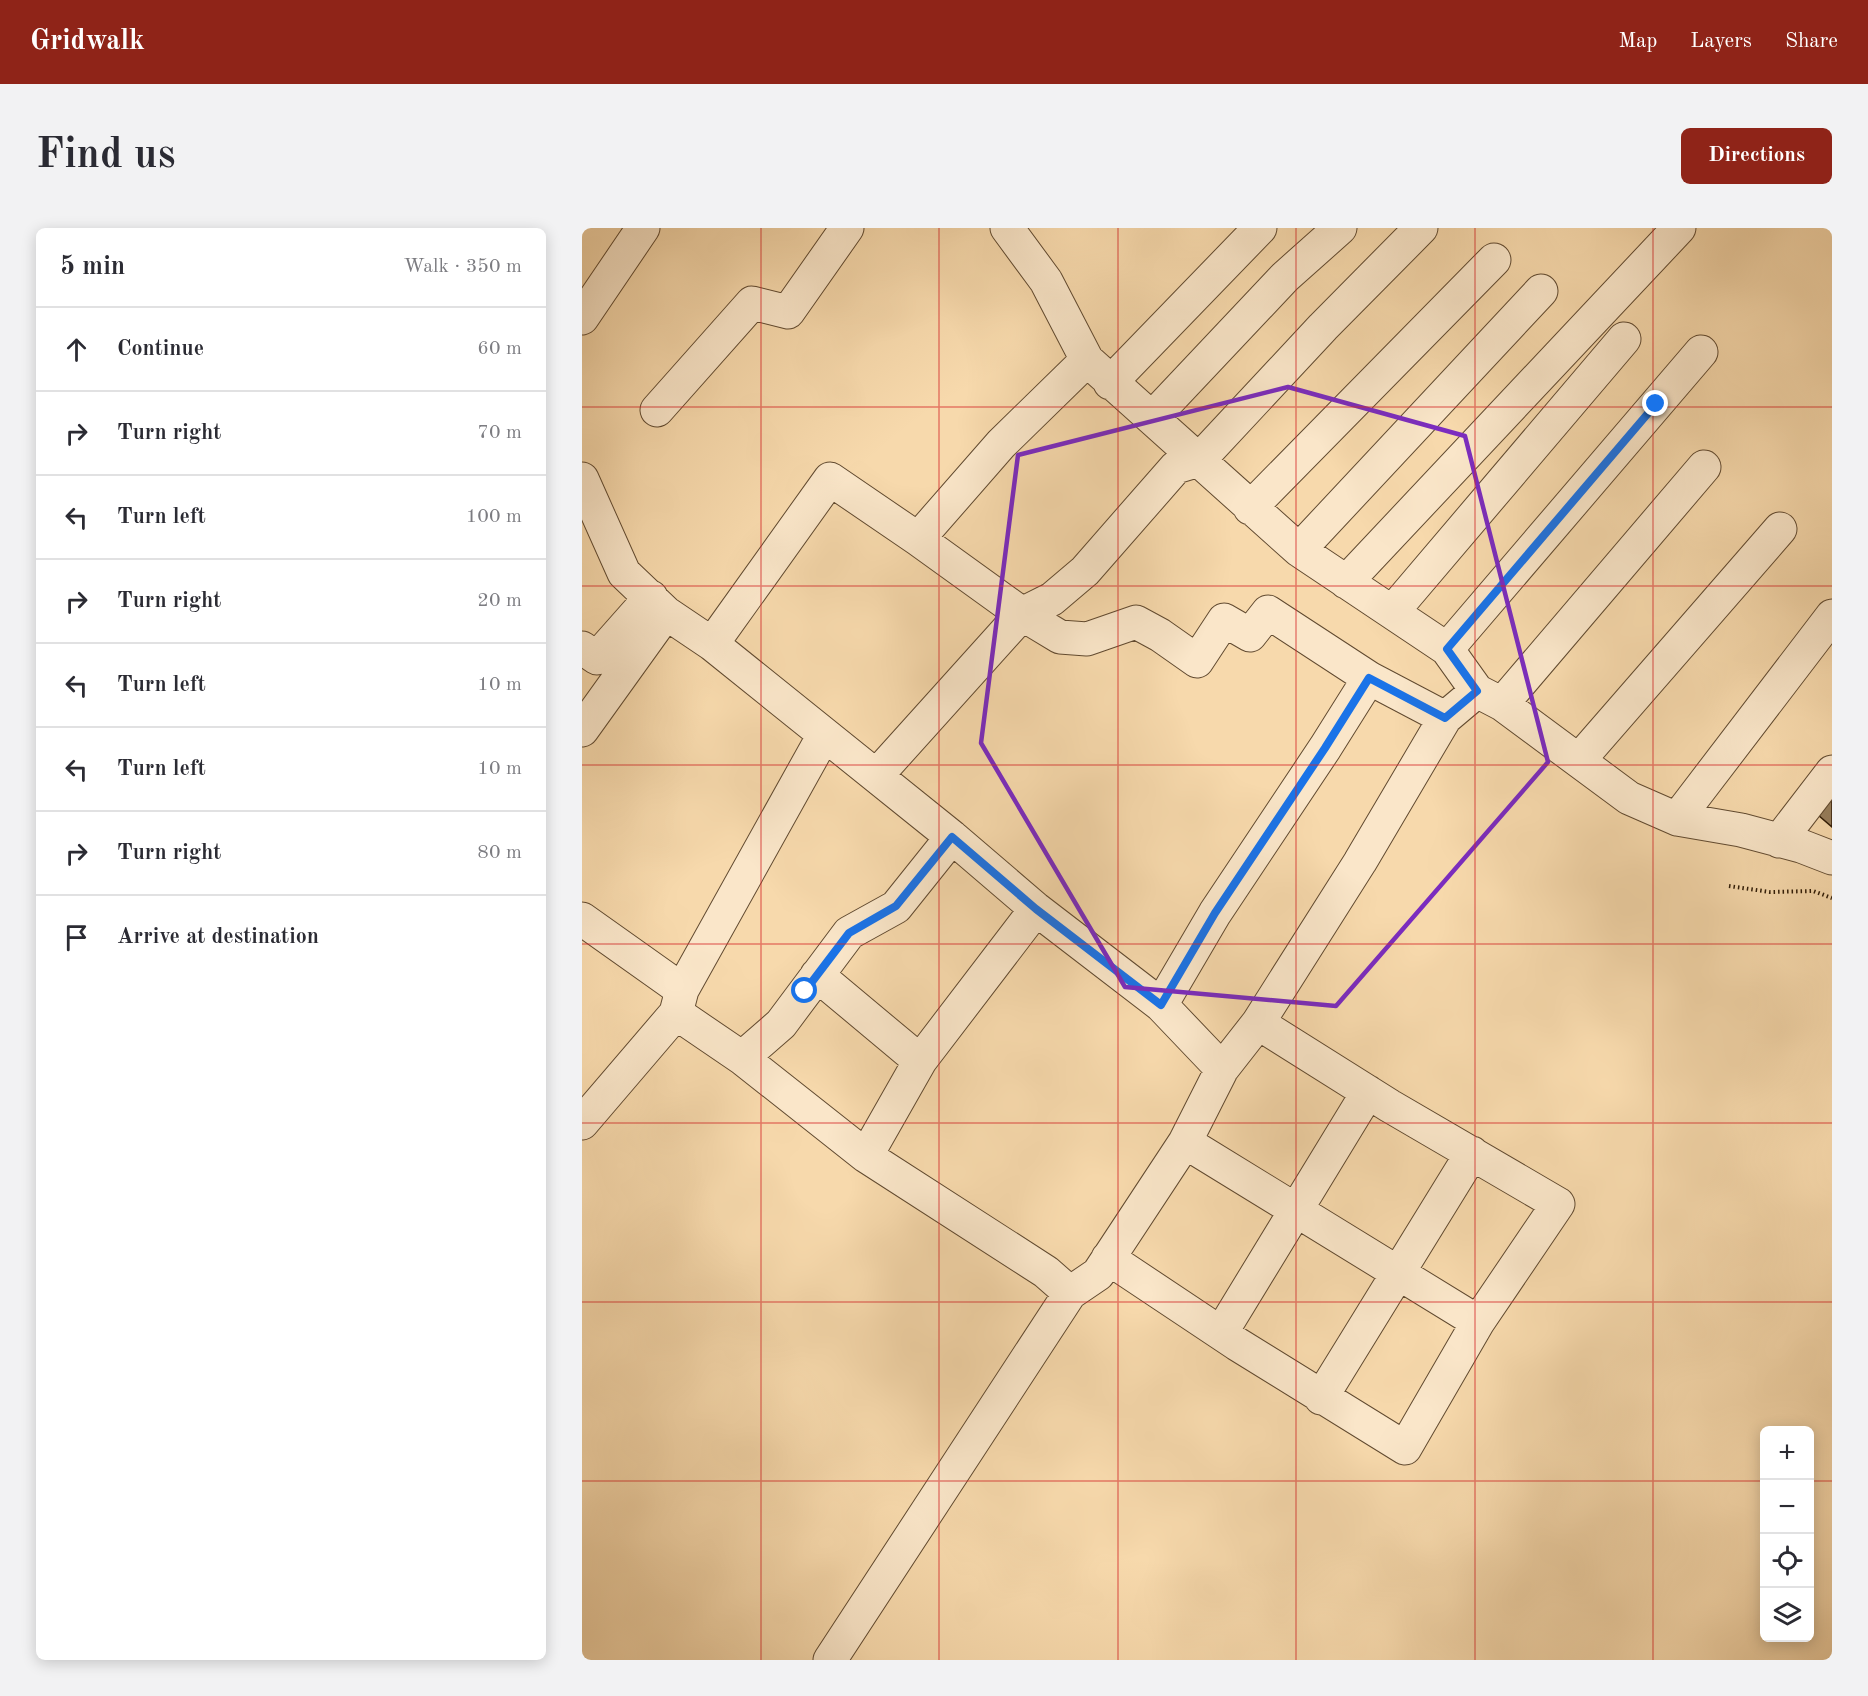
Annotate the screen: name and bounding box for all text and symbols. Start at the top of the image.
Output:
text: Gridwalk [30,28,145,56]
text: Map [1618,31,1657,52]
text: Layers [1690,31,1752,52]
text: Share [1785,31,1838,52]
button: Directions [1681,128,1832,184]
text: Find us [36,135,175,177]
text: 5 min [60,254,125,280]
text: Walk · 350 m [403,257,522,277]
icon: ahead [60,333,93,366]
text: Continue [117,338,204,360]
text: 60 m [477,339,522,359]
route end [1642,390,1668,416]
icon: right [60,417,93,450]
text: Turn right [117,422,221,444]
text: 70 m [477,423,522,443]
icon: left [60,501,93,534]
text: Turn left [117,506,206,528]
text: 100 m [466,507,522,527]
icon: right [60,585,93,618]
text: Turn right [117,590,221,612]
text: 20 m [477,591,522,611]
icon: left [60,669,93,702]
text: Turn left [117,674,206,696]
text: 10 m [477,675,522,695]
icon: left [60,753,93,786]
text: Turn left [117,758,206,780]
text: 10 m [477,759,522,779]
icon: right [60,837,93,870]
text: Turn right [117,842,221,864]
text: 80 m [477,843,522,863]
icon: arrive [60,921,93,954]
text: Arrive at destination [117,926,319,948]
route start [791,977,817,1003]
map controls [1760,1426,1814,1642]
button: + [1760,1426,1814,1480]
button: − [1760,1480,1814,1534]
button: locate [1760,1534,1814,1588]
button: layers [1760,1588,1814,1642]

